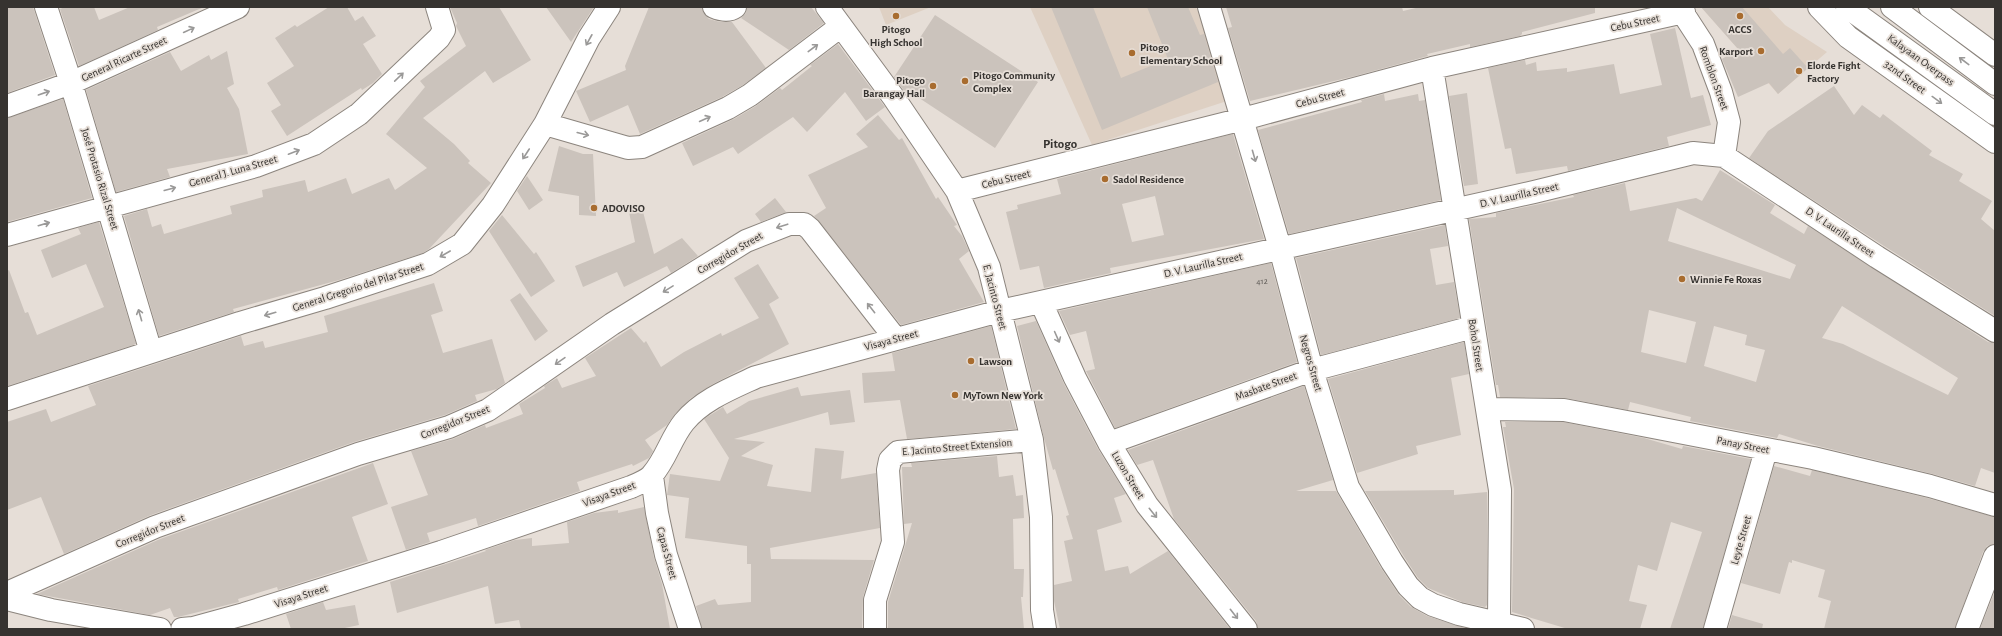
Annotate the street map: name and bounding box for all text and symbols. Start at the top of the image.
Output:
marker: Pitogo High School [891,11,901,21]
marker: ACCS [1735,11,1745,21]
street label: Cebu Street [1610,12,1661,34]
place label: Pitogo High School [870,24,922,48]
place label: ACCS [1728,24,1752,35]
one-way arrow [182,26,194,33]
street label: Kalayaan Overpass [1886,32,1956,88]
street label: General Ricarte Street [80,34,169,84]
one-way arrow [584,34,592,46]
place label: Pitogo Elementary School [1140,42,1222,66]
one-way arrow [807,43,818,52]
street label: Romblon Street [1697,45,1731,112]
place label: Karport [1719,46,1753,57]
marker: Karport [1756,46,1766,56]
marker: Pitogo Elementary School [1127,48,1137,58]
one-way arrow [1958,57,1969,65]
street label: 32nd Street [1882,58,1928,96]
place label: Elorde Fight Factory [1807,60,1861,84]
marker: Elorde Fight Factory [1794,66,1804,76]
place label: Pitogo Community Complex [973,70,1055,94]
one-way arrow [394,72,404,82]
place label: Pitogo Barangay Hall [863,75,926,99]
marker: Pitogo Community Complex [960,76,970,86]
marker: Pitogo Barangay Hall [928,81,938,91]
street label: Cebu Street [1295,86,1346,110]
one-way arrow [37,88,49,96]
one-way arrow [1931,96,1942,104]
one-way arrow [698,114,710,122]
street label: José Protasio Rizal Street [79,127,121,231]
one-way arrow [576,131,589,138]
district label: Pitogo [1043,138,1078,151]
one-way arrow [287,147,299,155]
one-way arrow [522,148,530,159]
one-way arrow [1251,150,1258,163]
street label: General J. Luna Street [188,153,279,189]
street label: Cebu Street [981,168,1032,190]
marker: Sadol Residence [1100,174,1110,184]
place label: Sadol Residence [1113,174,1184,185]
street label: D. V. Laurilla Street [1479,181,1560,209]
one-way arrow [163,185,176,192]
marker: ADOVISO [589,203,599,213]
place label: ADOVISO [602,203,645,214]
street label: D. V. Laurilla Street [1804,205,1877,259]
one-way arrow [38,220,51,227]
one-way arrow [775,223,788,230]
street label: Corregidor Street [696,230,765,276]
one-way arrow [439,251,451,259]
street label: D. V. Laurilla Street [1163,251,1244,279]
street label: General Gregorio del Pilar Street [291,260,425,313]
street label: E. Jacinto Street [981,263,1009,331]
marker: Winnie Fe Roxas [1677,274,1687,284]
place label: Winnie Fe Roxas [1690,274,1761,285]
house number: 412 [1256,277,1268,286]
one-way arrow [663,285,674,293]
one-way arrow [867,302,875,313]
one-way arrow [136,308,143,321]
one-way arrow [264,311,277,318]
street label: Bohol Street [1466,318,1486,372]
street label: Visaya Street [863,327,920,352]
one-way arrow [1054,331,1061,343]
street label: Negros Street [1298,333,1324,393]
marker: Lawson [966,356,976,366]
place label: Lawson [979,356,1012,367]
one-way arrow [555,357,566,365]
street label: Masbate Street [1234,370,1299,402]
marker: MyTown New York [950,390,960,400]
place label: MyTown New York [963,390,1044,401]
street label: Corregidor Street [419,403,491,441]
street label: Panay Street [1716,435,1771,456]
street label: E. Jacinto Street Extension [901,437,1013,457]
street label: Luzon Street [1110,449,1147,501]
street label: Visaya Street [581,479,637,509]
one-way arrow [1148,507,1157,518]
street label: Corregidor Street [114,512,186,550]
street label: Leyte Street [1729,514,1753,566]
street label: Capas Street [655,526,679,581]
street label: Visaya Street [273,582,329,610]
one-way arrow [1230,608,1238,619]

